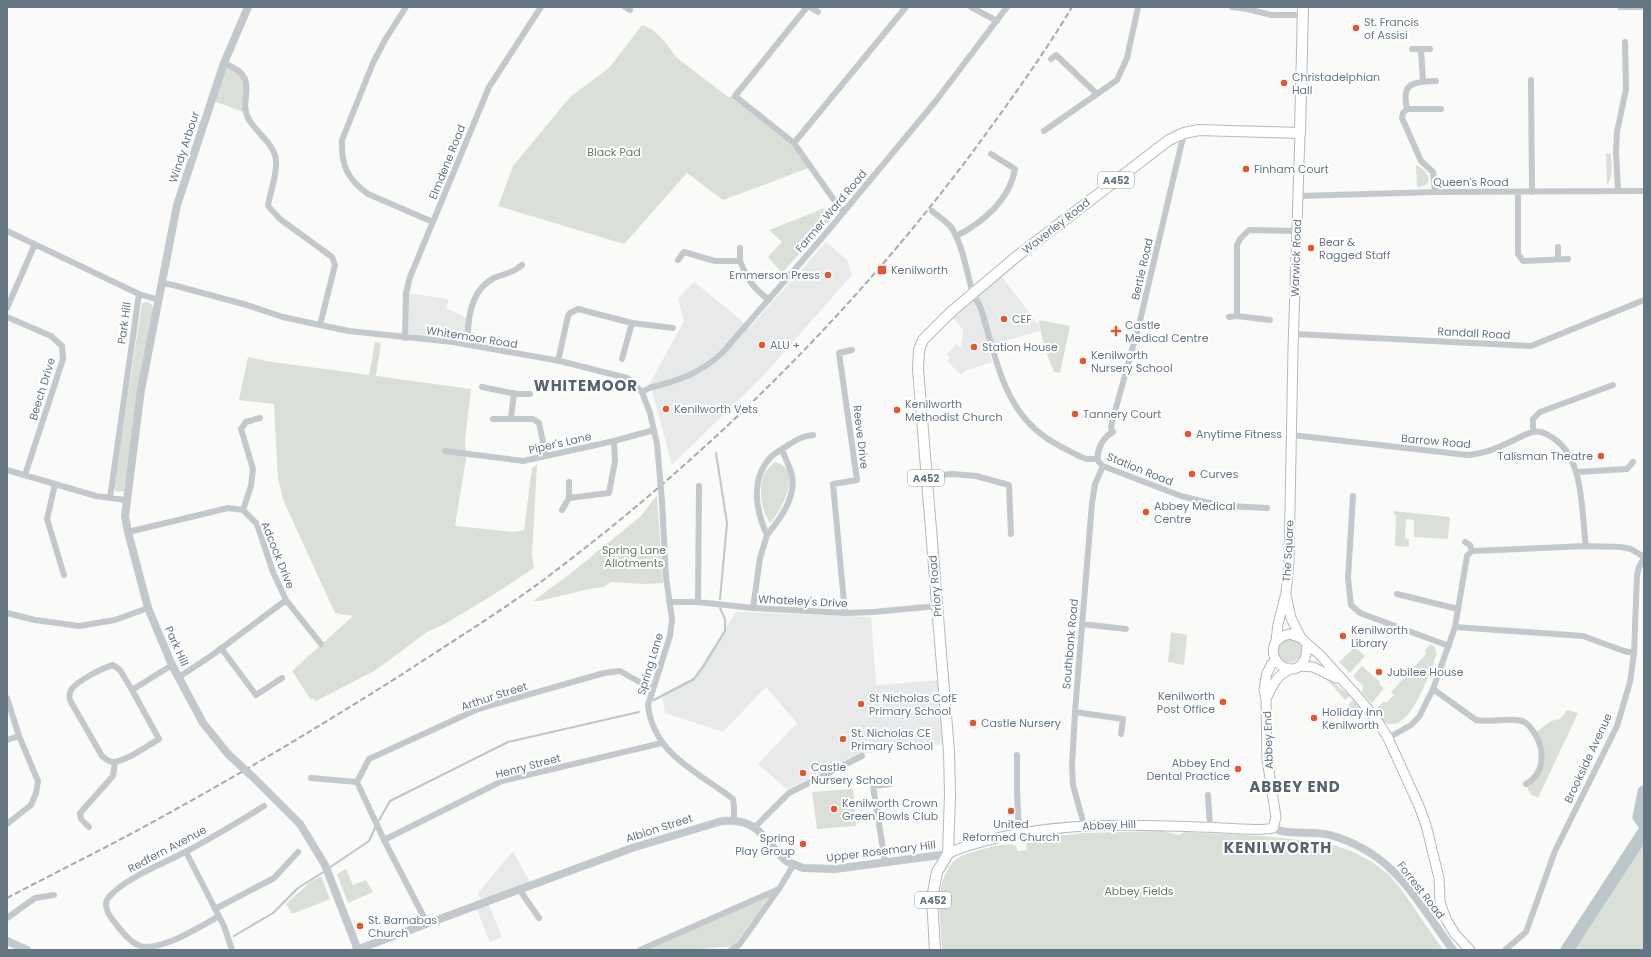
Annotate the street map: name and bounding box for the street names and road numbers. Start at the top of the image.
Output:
street label: Windy Arbour [165,109,203,185]
street label: Elmdene Road [425,122,469,202]
street label: Farmer Ward Road [792,166,870,256]
road number: A452 [1098,172,1134,188]
street label: Queen's Road [1433,174,1509,190]
street label: Waverley Road [1019,194,1093,258]
street label: Warwick Road [1287,219,1305,297]
street label: Bertie Road [1127,237,1157,301]
street label: Park Hill [113,301,135,345]
street label: Whitemoor Road [425,322,519,352]
street label: Randall Road [1437,323,1511,343]
street label: Beech Drive [25,356,59,422]
street label: Reeve Drive [849,404,873,470]
street label: Piper's Lane [527,428,593,458]
street label: Barrow Road [1400,430,1472,452]
street label: Station Road [1104,448,1176,490]
road number: A452 [908,470,944,486]
street label: Adcock Drive [257,519,299,591]
street label: The Square [1278,519,1298,582]
street label: Priory Road [924,554,946,618]
street label: Whateley's Drive [758,591,848,611]
street label: Southbank Road [1058,598,1082,690]
street label: Park Hill [161,623,193,669]
street label: Spring Lane [633,631,667,697]
street label: Arthur Street [459,678,529,714]
street label: Brookside Avenue [1560,710,1616,806]
street label: Abbey End [1259,711,1277,769]
street label: Henry Street [494,750,562,782]
street label: Albion Street [623,810,695,846]
street label: Abbey Hill [1082,816,1136,834]
street label: Redfern Avenue [125,821,209,876]
street label: Upper Rosemary Hill [825,836,937,866]
street label: Forrest Road [1393,858,1449,922]
road number: A452 [915,892,951,908]

